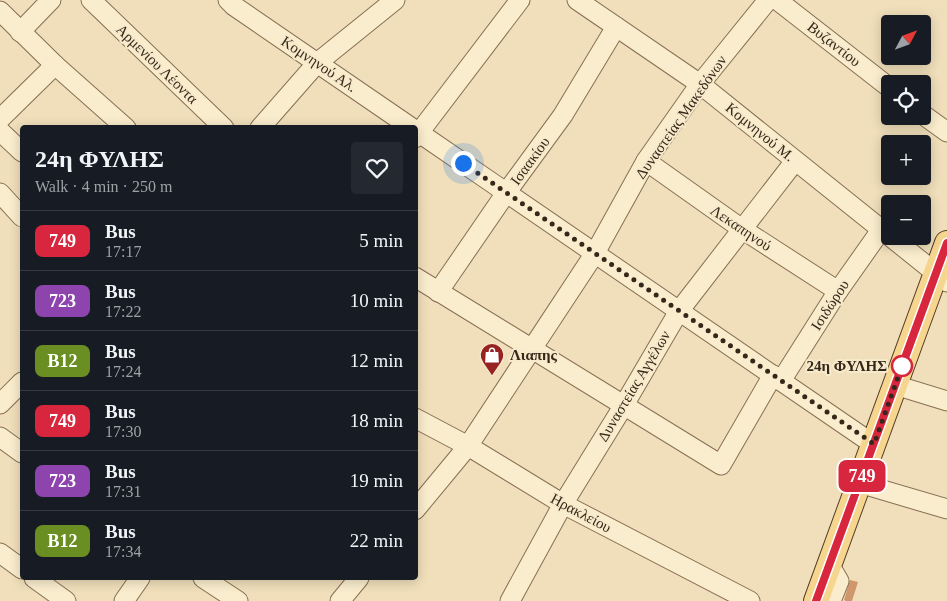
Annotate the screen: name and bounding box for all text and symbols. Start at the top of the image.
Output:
north arrow [881,15,931,65]
map controls [881,15,931,245]
street label: Βυζαντίου [804,18,864,70]
street label: Αρμενίου Λέοντα [113,21,201,107]
street label: Κομνηνού Αλ. [278,33,360,95]
street label: Δυναστείας Μακεδόνων [632,52,730,182]
button: locate [881,75,931,125]
street label: Κομνηνού Μ. [722,99,798,165]
street label: Ισαακίου [507,134,553,188]
button: + [881,135,931,185]
button: heart [351,142,403,194]
text: 24η ΦΥΛΗΣ [35,146,164,172]
your location [451,151,476,176]
text: Walk · 4 min · 250 m [35,178,172,195]
button: − [881,195,931,245]
street label: Λεκαπηνού [708,202,774,254]
text: Bus [105,221,136,242]
text: 5 min [359,230,403,251]
text: 749 [49,231,76,251]
text: 17:17 [105,243,141,260]
street label: Ισιδώρου [808,277,852,333]
text: Bus [105,281,136,302]
text: 10 min [350,290,403,311]
text: 723 [49,291,76,311]
text: 17:22 [105,303,141,320]
street label: Δυναστείας Αγγέλων [595,328,673,444]
text: Bus [105,341,136,362]
shop icon: Λιαπης [479,342,505,376]
place label: Λιαπης [510,347,558,363]
text: 12 min [350,350,403,371]
text: Β12 [47,351,78,371]
marker: 24η ΦΥΛΗΣ [891,355,913,377]
place label: 24η ΦΥΛΗΣ [806,358,887,374]
text: 17:24 [105,363,141,380]
text: Bus [105,401,136,422]
text: 18 min [350,410,403,431]
text: 749 [49,411,76,431]
text: 17:30 [105,423,141,440]
line badge: 749 [833,460,891,492]
text: Bus [105,461,136,482]
text: 749 [849,466,876,486]
text: 19 min [350,470,403,491]
text: 723 [49,471,76,491]
text: 17:31 [105,483,141,500]
street label: Ηρακλείου [548,490,614,536]
text: Bus [105,521,136,542]
text: 22 min [350,530,403,551]
text: Β12 [47,531,78,551]
text: 17:34 [105,543,141,560]

